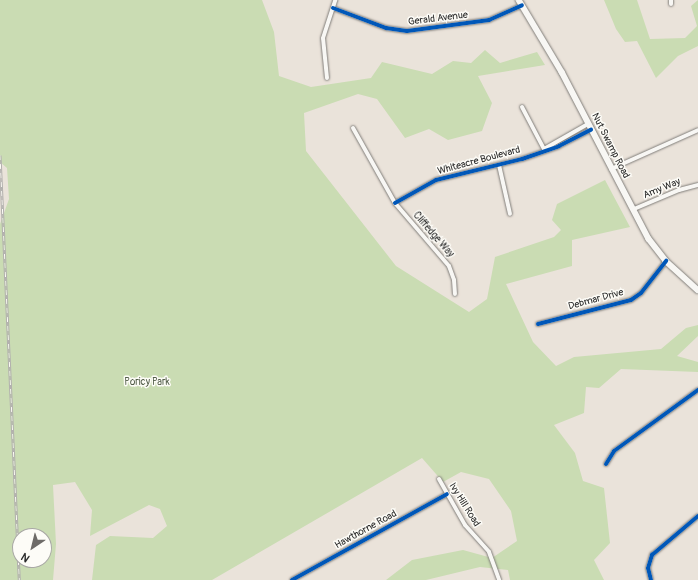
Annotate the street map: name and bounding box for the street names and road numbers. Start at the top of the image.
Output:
street label: Gerald Avenue [408,9,468,29]
street label: Nut Swamp Road [588,111,632,181]
street label: Whiteacre Boulevard [436,144,522,178]
street label: Amy Way [642,176,682,202]
street label: Cliffedge Way [410,210,456,260]
street label: Debmar Drive [567,287,625,313]
street label: Ivy Hill Road [446,481,482,529]
street label: Hawthorne Road [333,508,399,552]

